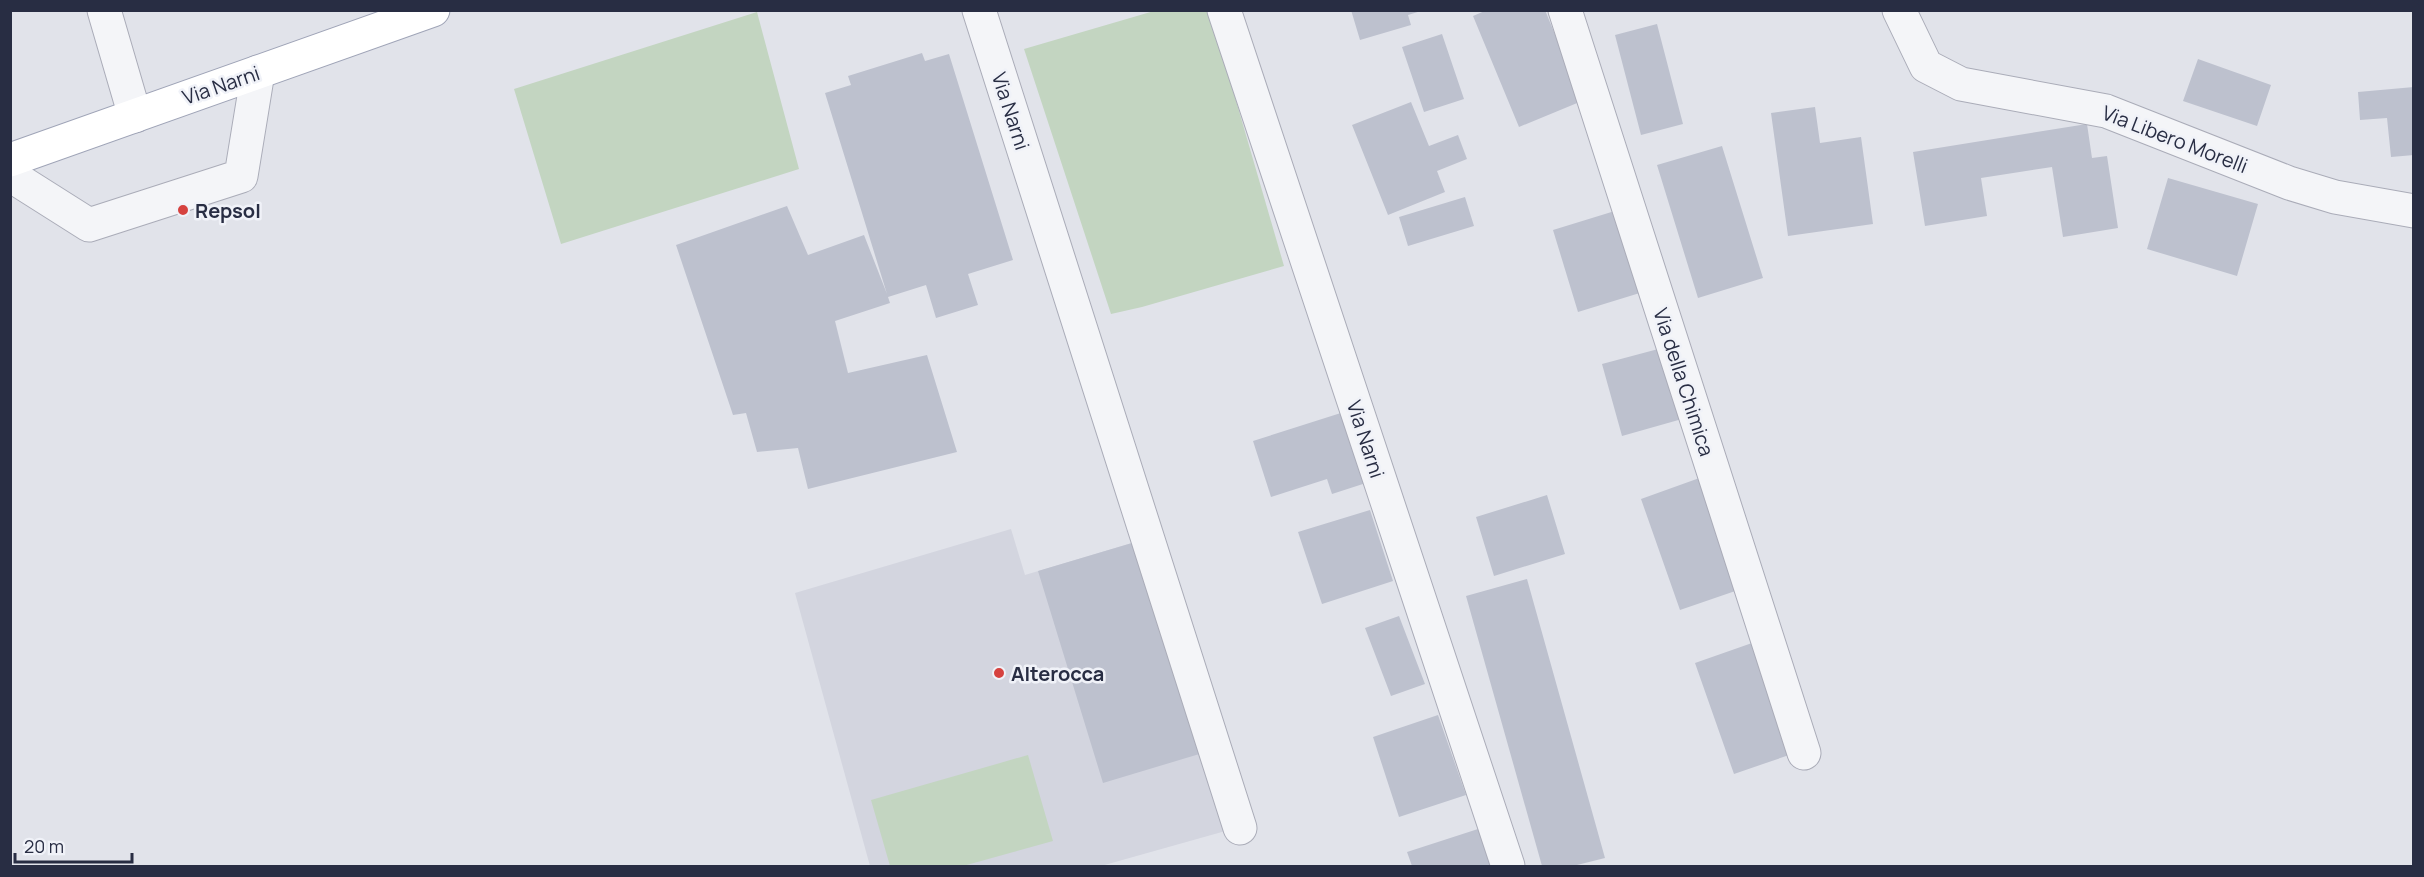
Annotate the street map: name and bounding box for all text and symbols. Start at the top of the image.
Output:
street label: Via Narni [179,59,263,111]
street label: Via Narni [986,69,1036,153]
street label: Via Libero Morelli [2098,99,2252,179]
place label: Repsol [195,197,261,224]
marker: Repsol [176,203,190,217]
street label: Via della Chimica [1647,305,1721,459]
street label: Via Narni [1341,397,1391,481]
place label: Alterocca [1011,660,1104,687]
marker: Alterocca [992,666,1006,680]
scale bar [15,826,132,864]
text: 20 m [24,834,64,858]

